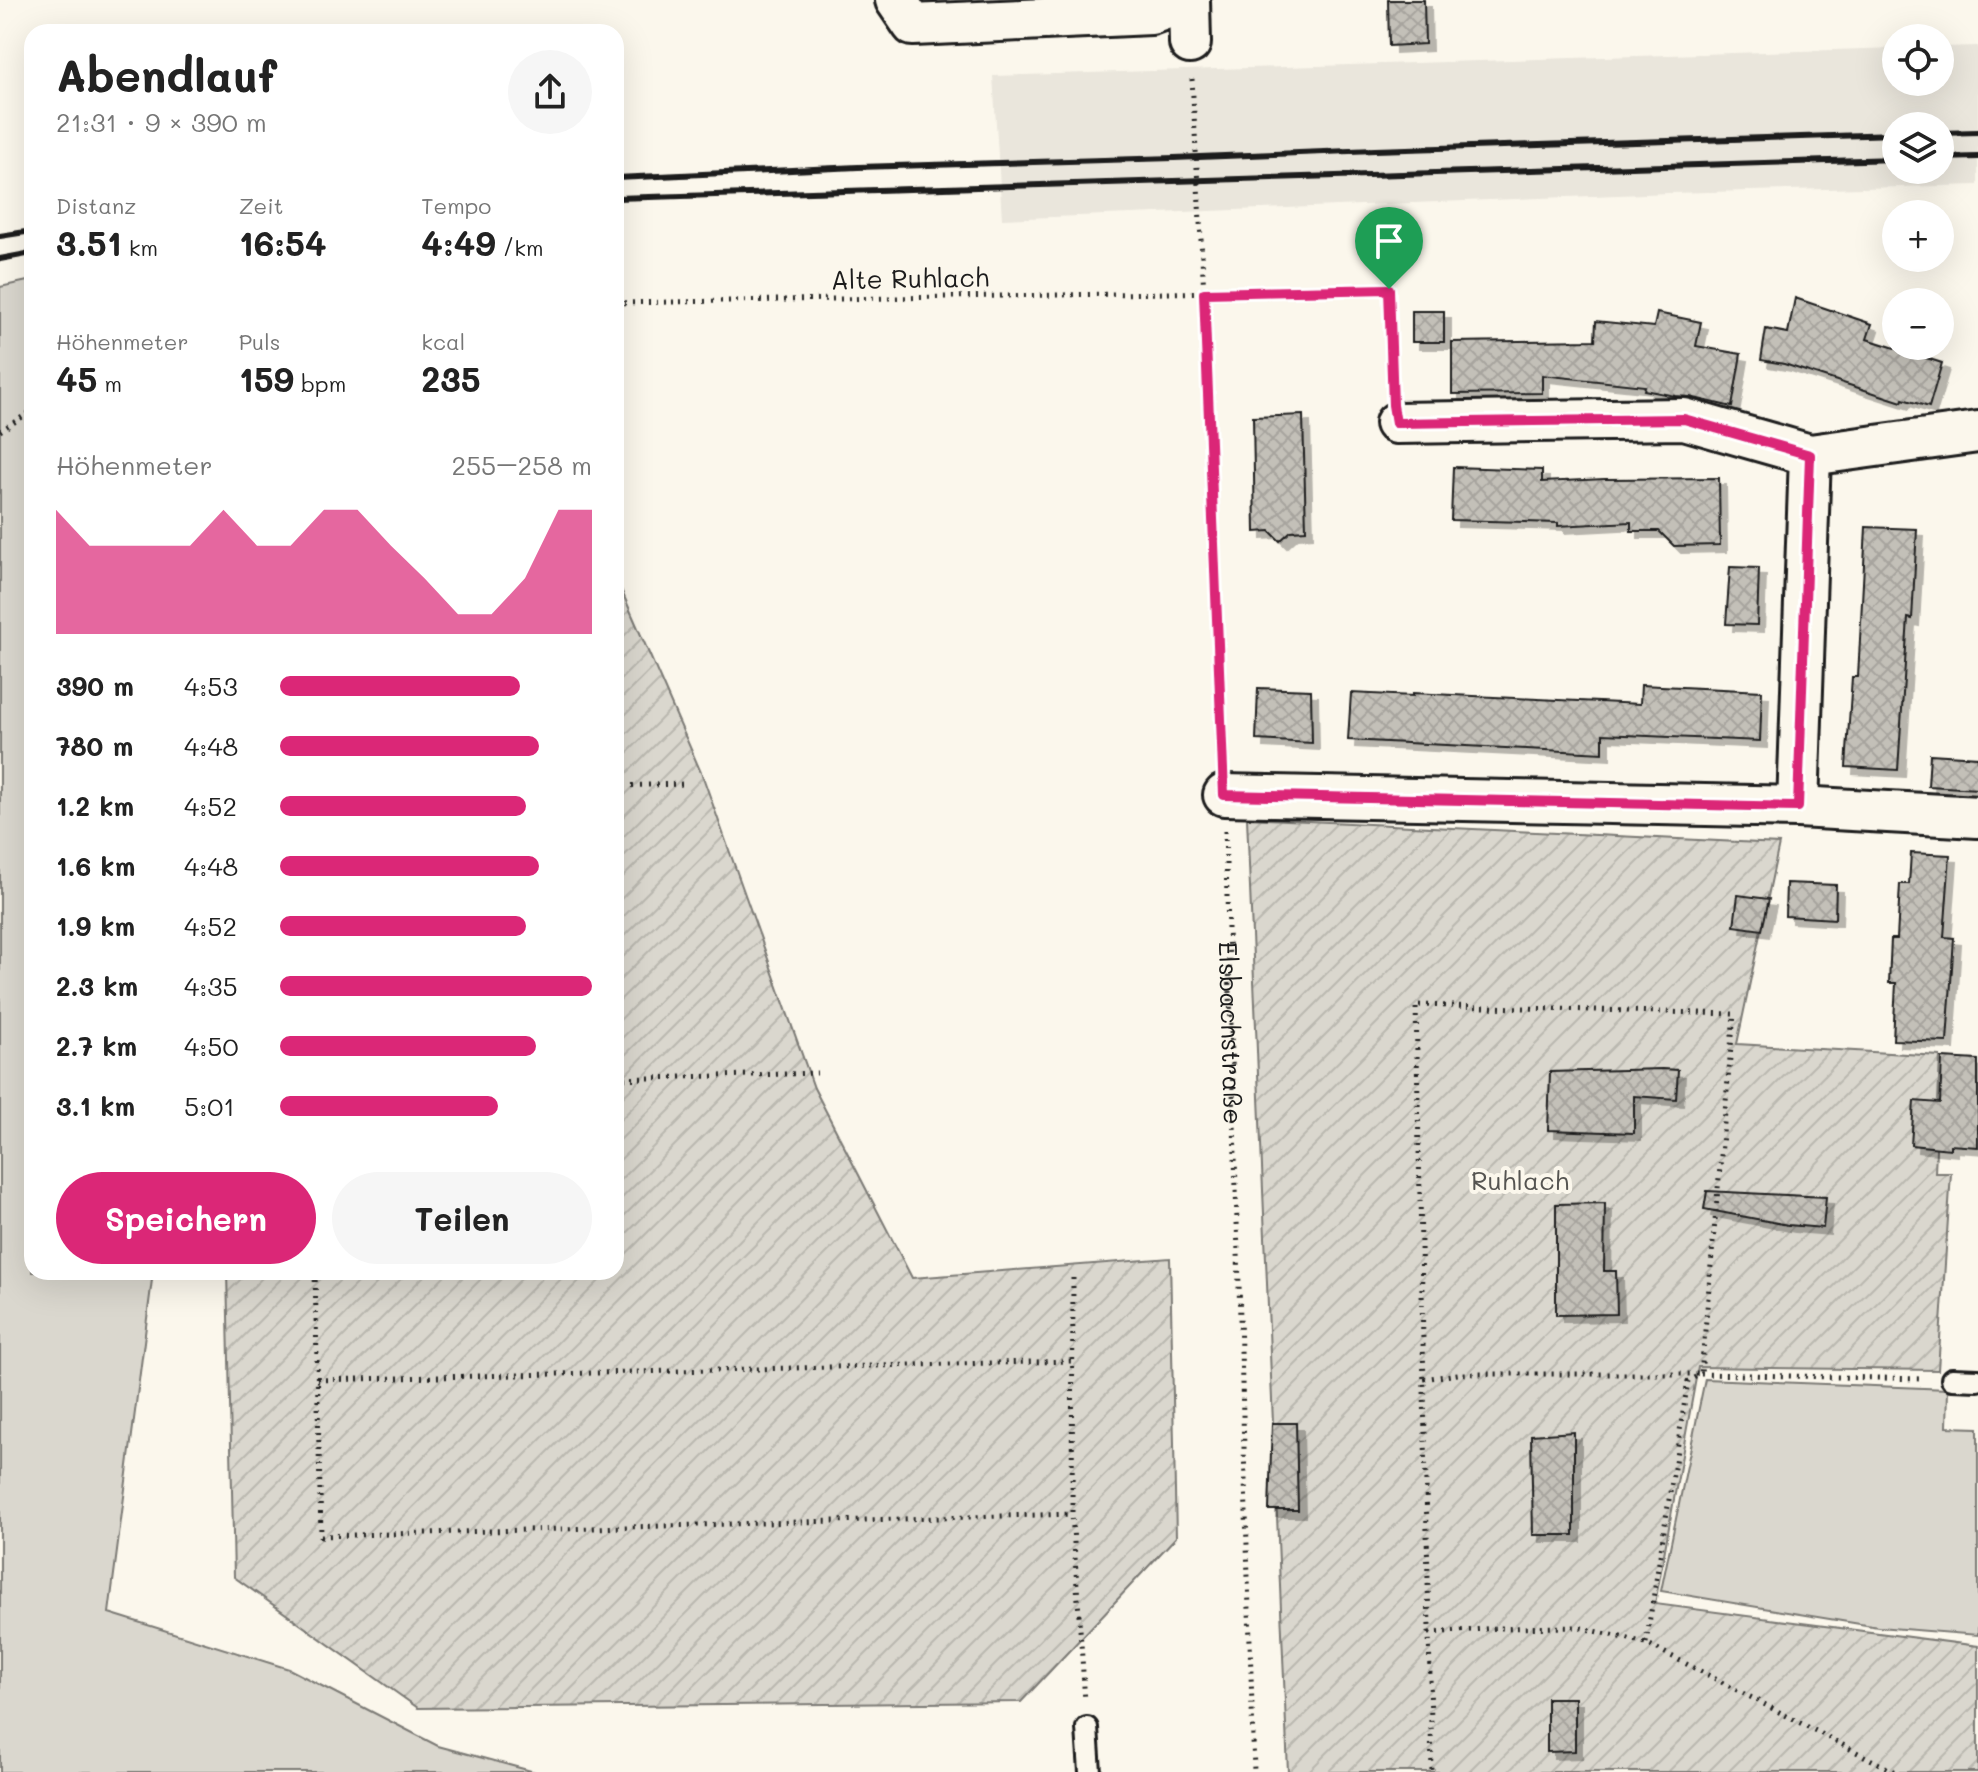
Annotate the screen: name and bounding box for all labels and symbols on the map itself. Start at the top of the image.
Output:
pin [1355,207,1423,289]
street label: Alte Ruhlach [830,260,990,296]
street label: Elsbachstraße [1211,941,1251,1125]
park label: Ruhlach [1471,1163,1569,1197]

